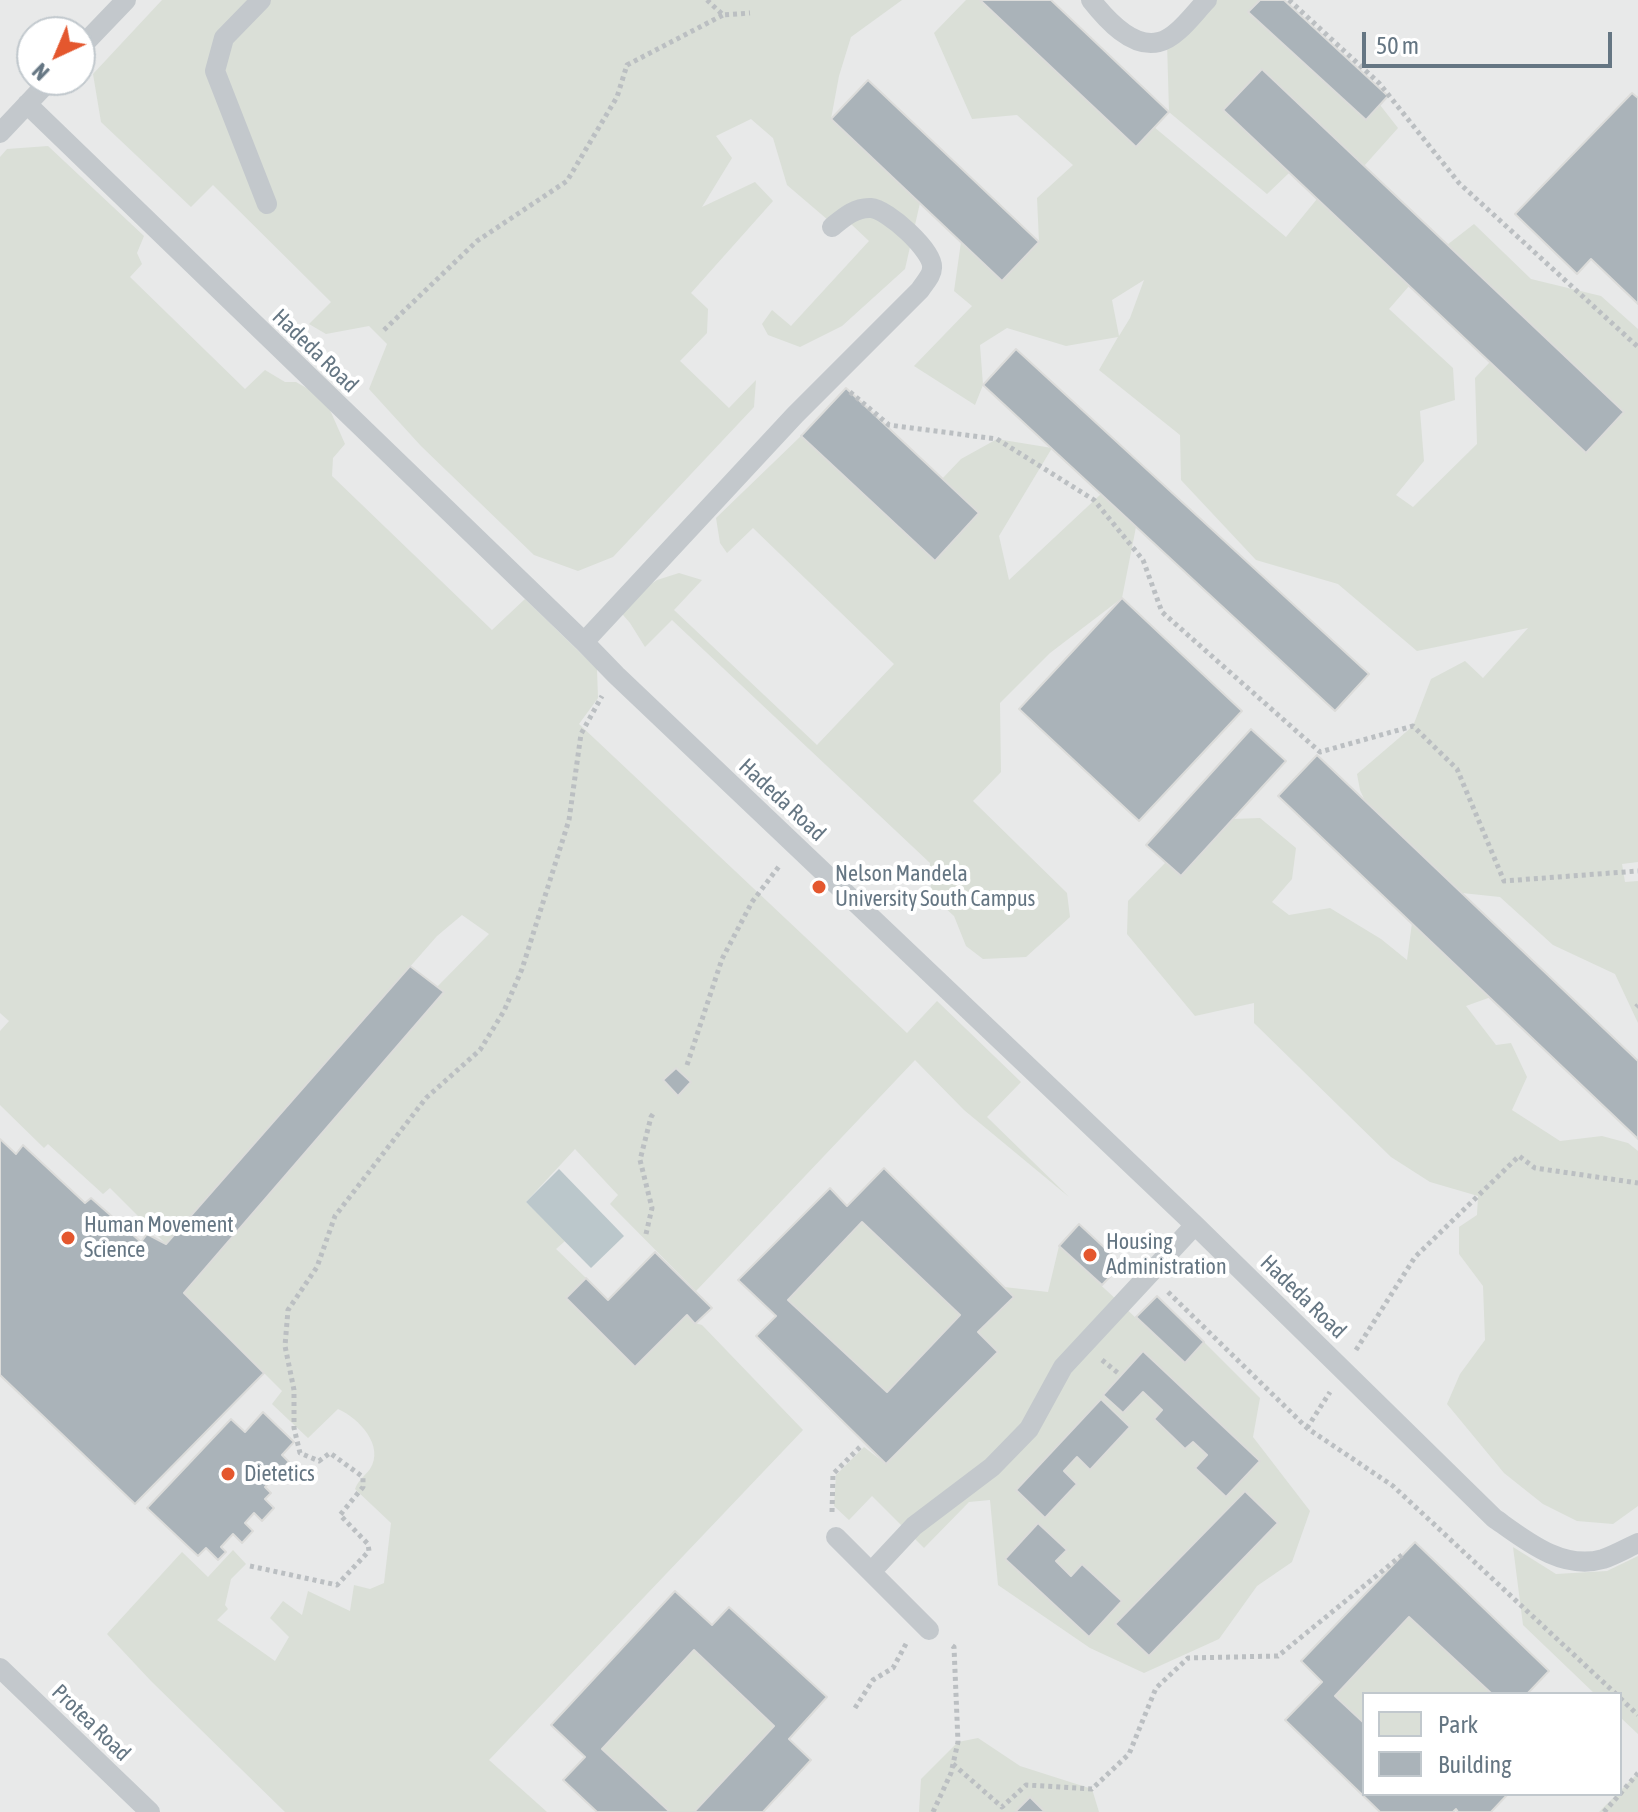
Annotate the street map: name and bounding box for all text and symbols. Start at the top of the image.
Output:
north arrow [16,16,96,96]
scale bar [1366,16,1616,66]
text: 50 m [1376,32,1419,59]
text: N [27,58,54,86]
street label: Hadeda Road [267,304,363,398]
street label: Hadeda Road [733,753,831,847]
place label: Nelson Mandela University South Campus [835,861,1035,912]
marker: Nelson Mandela University South Campus [810,878,828,896]
place label: Human Movement Science [84,1212,234,1264]
marker: Human Movement Science [59,1229,77,1247]
place label: Housing Administration [1106,1229,1227,1280]
marker: Housing Administration [1081,1246,1099,1264]
street label: Hadeda Road [1255,1250,1351,1344]
place label: Dietetics [244,1461,315,1487]
marker: Dietetics [219,1465,237,1483]
street label: Protea Road [46,1679,136,1767]
legend [1362,1692,1622,1796]
text: Park [1438,1711,1478,1738]
text: Building [1438,1751,1511,1778]

